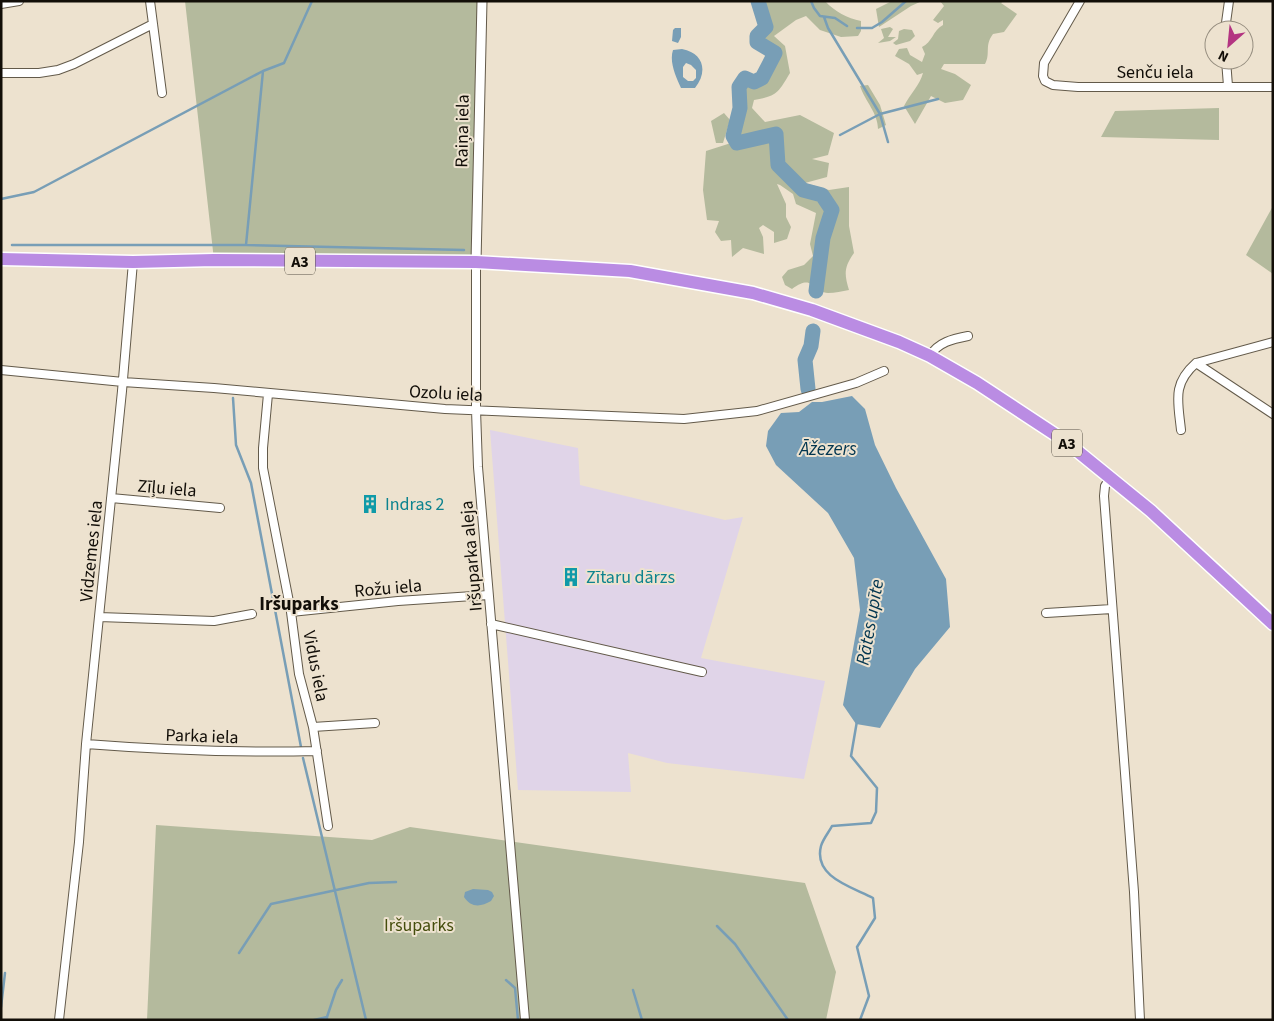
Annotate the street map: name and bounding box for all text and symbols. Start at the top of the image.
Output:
north arrow [1204,20,1254,70]
text: N [1215,45,1232,67]
street label: Senču iela [1116,60,1194,85]
street label: Raiņa iela [449,94,476,168]
road number: A3 [285,248,315,274]
street label: Ozolu iela [408,379,484,408]
road number: A3 [1052,429,1082,456]
water label: Āžezers [798,436,857,463]
street label: Zīļu iela [136,473,198,504]
place label: Indras 2 [385,492,445,517]
building icon: Indras 2 [359,493,381,515]
street label: Vidzemes iela [74,499,109,603]
street label: Iršuparka aleja [454,500,489,612]
place label: Zītaru dārzs [586,565,675,590]
building icon: Zītaru dārzs [560,566,582,588]
street label: Rožu iela [353,573,423,604]
water label: Rātes upīte [850,577,891,667]
district label: Iršuparks [259,591,339,618]
street label: Vidus iela [296,629,335,704]
street label: Parka iela [165,723,239,750]
park label: Iršuparks [384,913,454,938]

